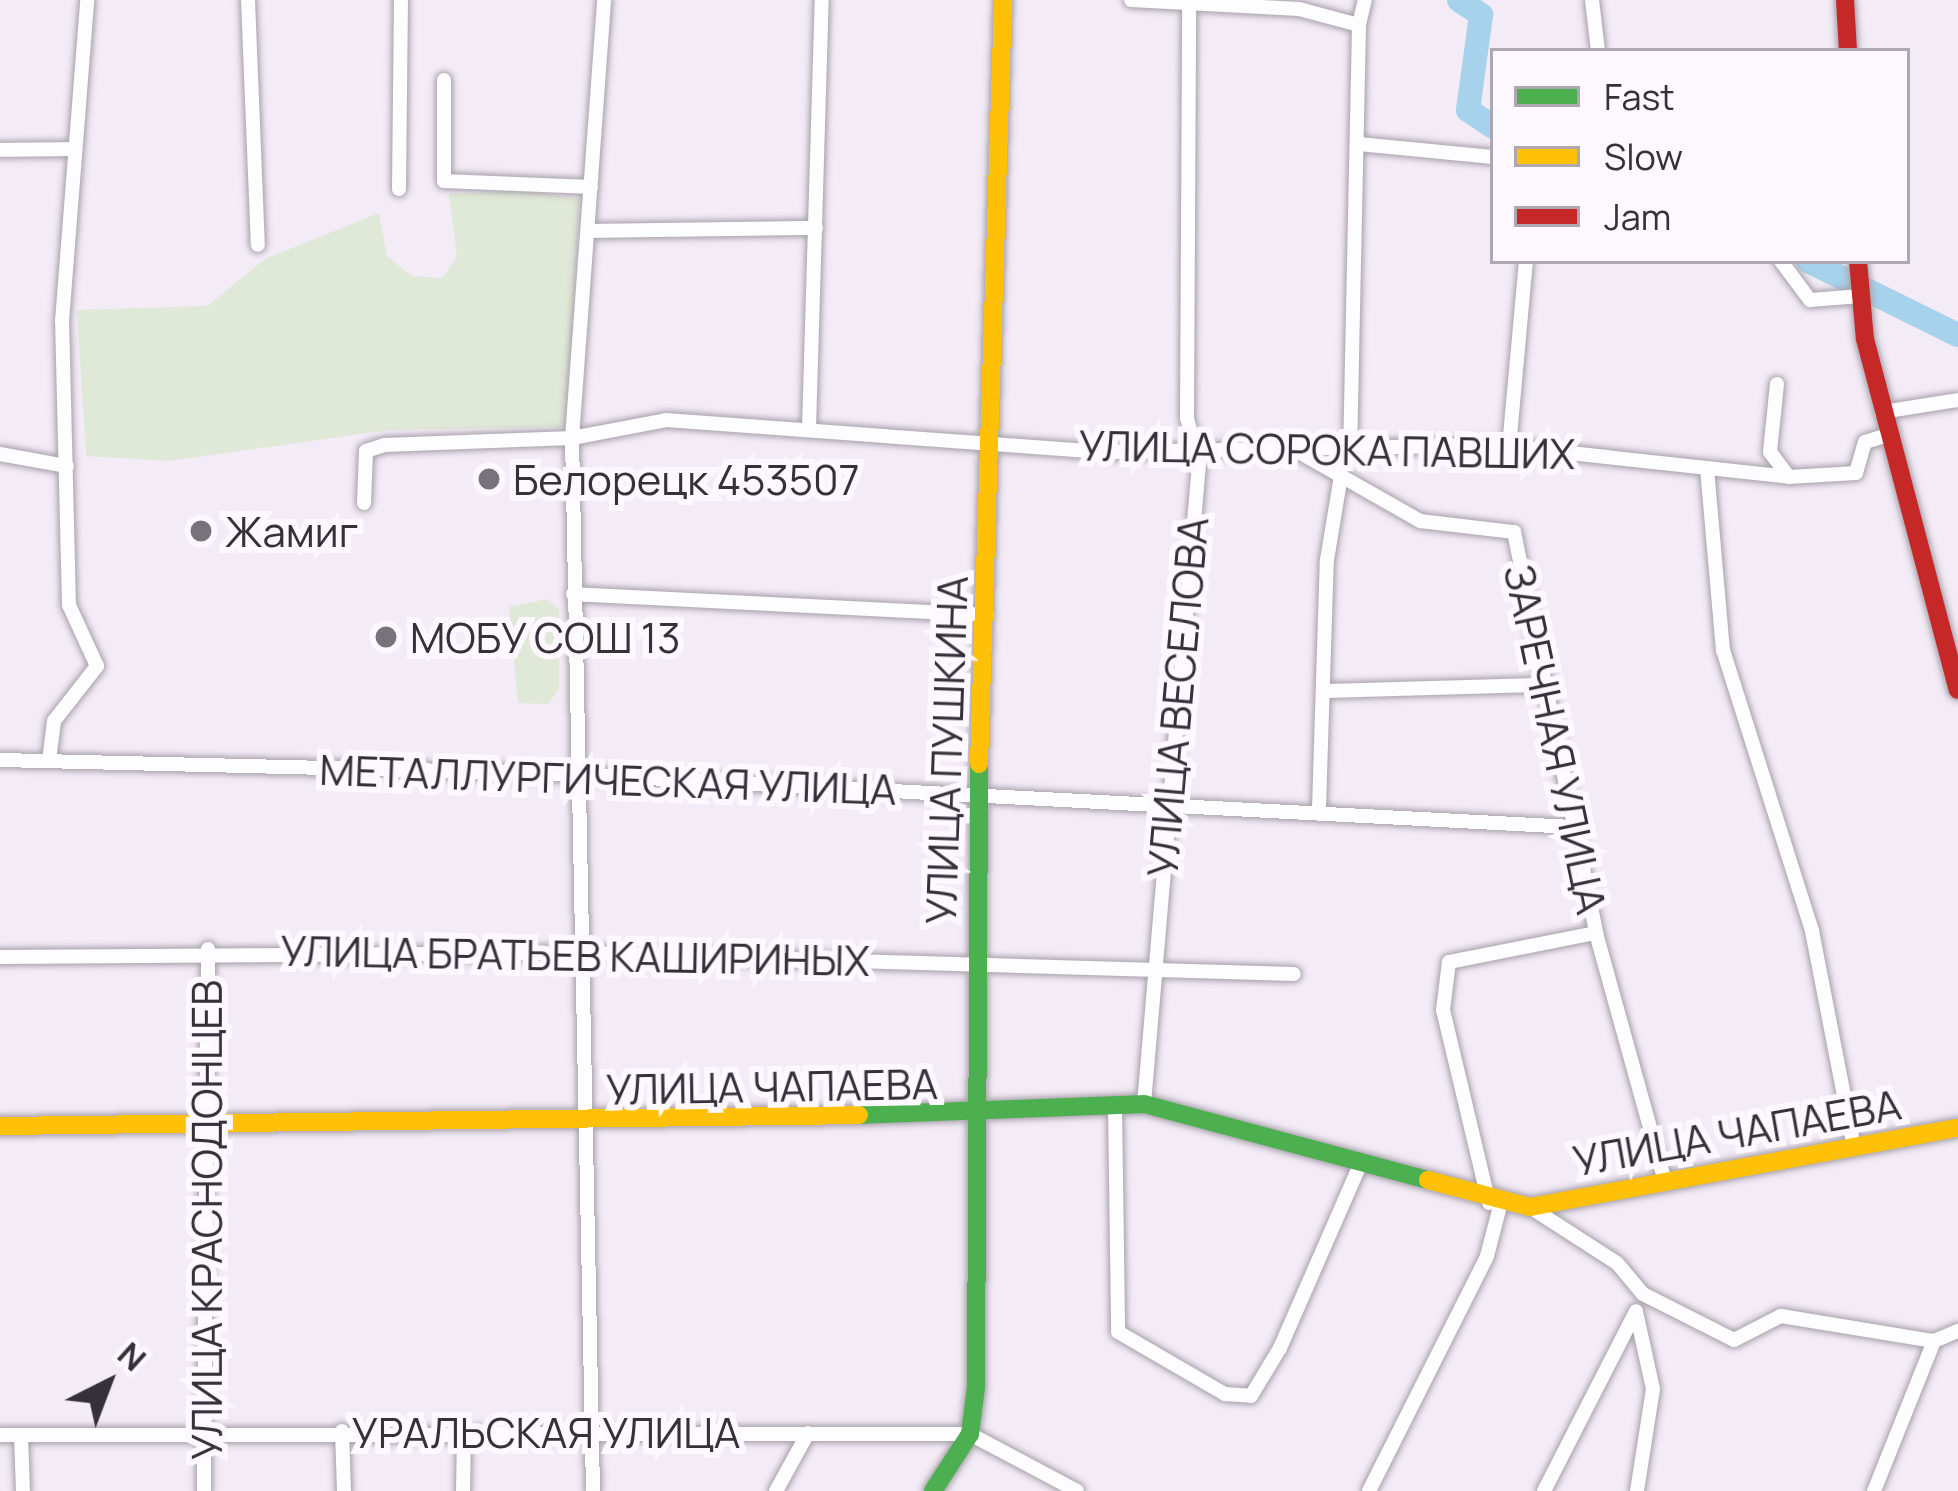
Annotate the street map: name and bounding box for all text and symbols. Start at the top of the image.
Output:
legend [1490,48,1910,264]
text: Fast [1604,72,1675,121]
text: Slow [1604,132,1683,181]
text: Jam [1604,192,1671,241]
street label: УЛИЦА СОРОКА ПАВШИХ [1078,419,1576,479]
place label: Белорецк 453507 [513,454,860,504]
marker: Белорецк 453507 [476,466,502,492]
place label: Жамиг [225,506,358,556]
street label: УЛИЦА ВЕСЕЛОВА [1136,515,1218,879]
marker: Жамиг [188,518,214,544]
street label: ЗАРЕЧНАЯ УЛИЦА [1494,559,1618,919]
street label: УЛИЦА ПУШКИНА [915,575,977,925]
place label: МОБУ СОШ 13 [410,612,682,662]
marker: МОБУ СОШ 13 [373,624,399,650]
street label: МЕТАЛЛУРГИЧЕСКАЯ УЛИЦА [319,744,897,814]
street label: УЛИЦА БРАТЬЕВ КАШИРИНЫХ [280,925,870,985]
street label: УЛИЦА КРАСНОДОНЦЕВ [181,980,231,1460]
street label: УЛИЦА ЧАПАЕВА [606,1058,938,1114]
street label: УЛИЦА ЧАПАЕВА [1569,1078,1905,1186]
north arrow [48,1323,168,1443]
text: N [109,1331,156,1381]
street label: УРАЛЬСКАЯ УЛИЦА [352,1407,740,1457]

